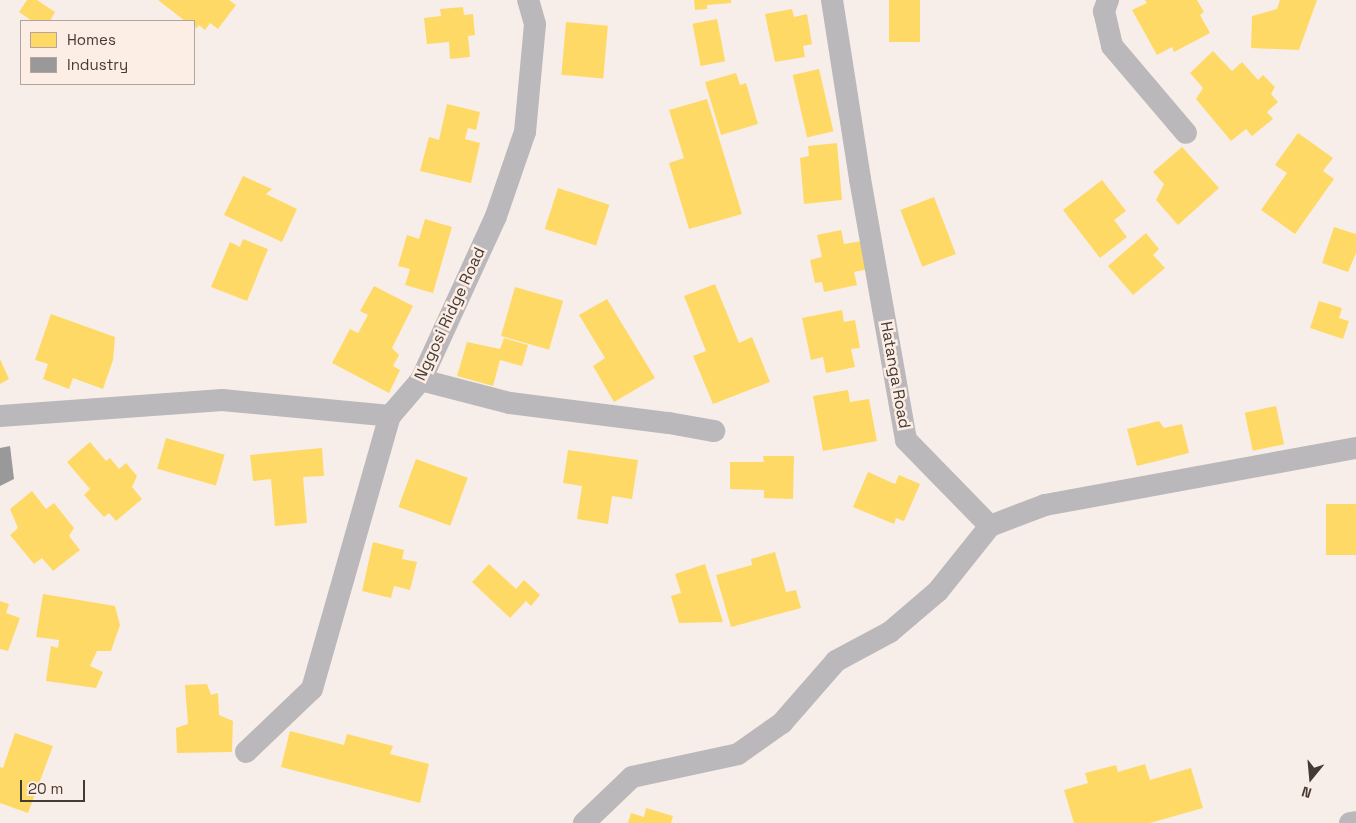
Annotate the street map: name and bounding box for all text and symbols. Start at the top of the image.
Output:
legend [20,20,195,85]
text: Homes [67,30,116,49]
text: Industry [67,55,128,74]
street label: Nggosi Ridge Road [411,244,489,384]
street label: Hatanga Road [876,320,914,430]
north arrow [1286,753,1336,803]
scale bar [22,770,88,802]
text: 20 m [28,779,63,798]
text: N [1300,782,1314,802]

